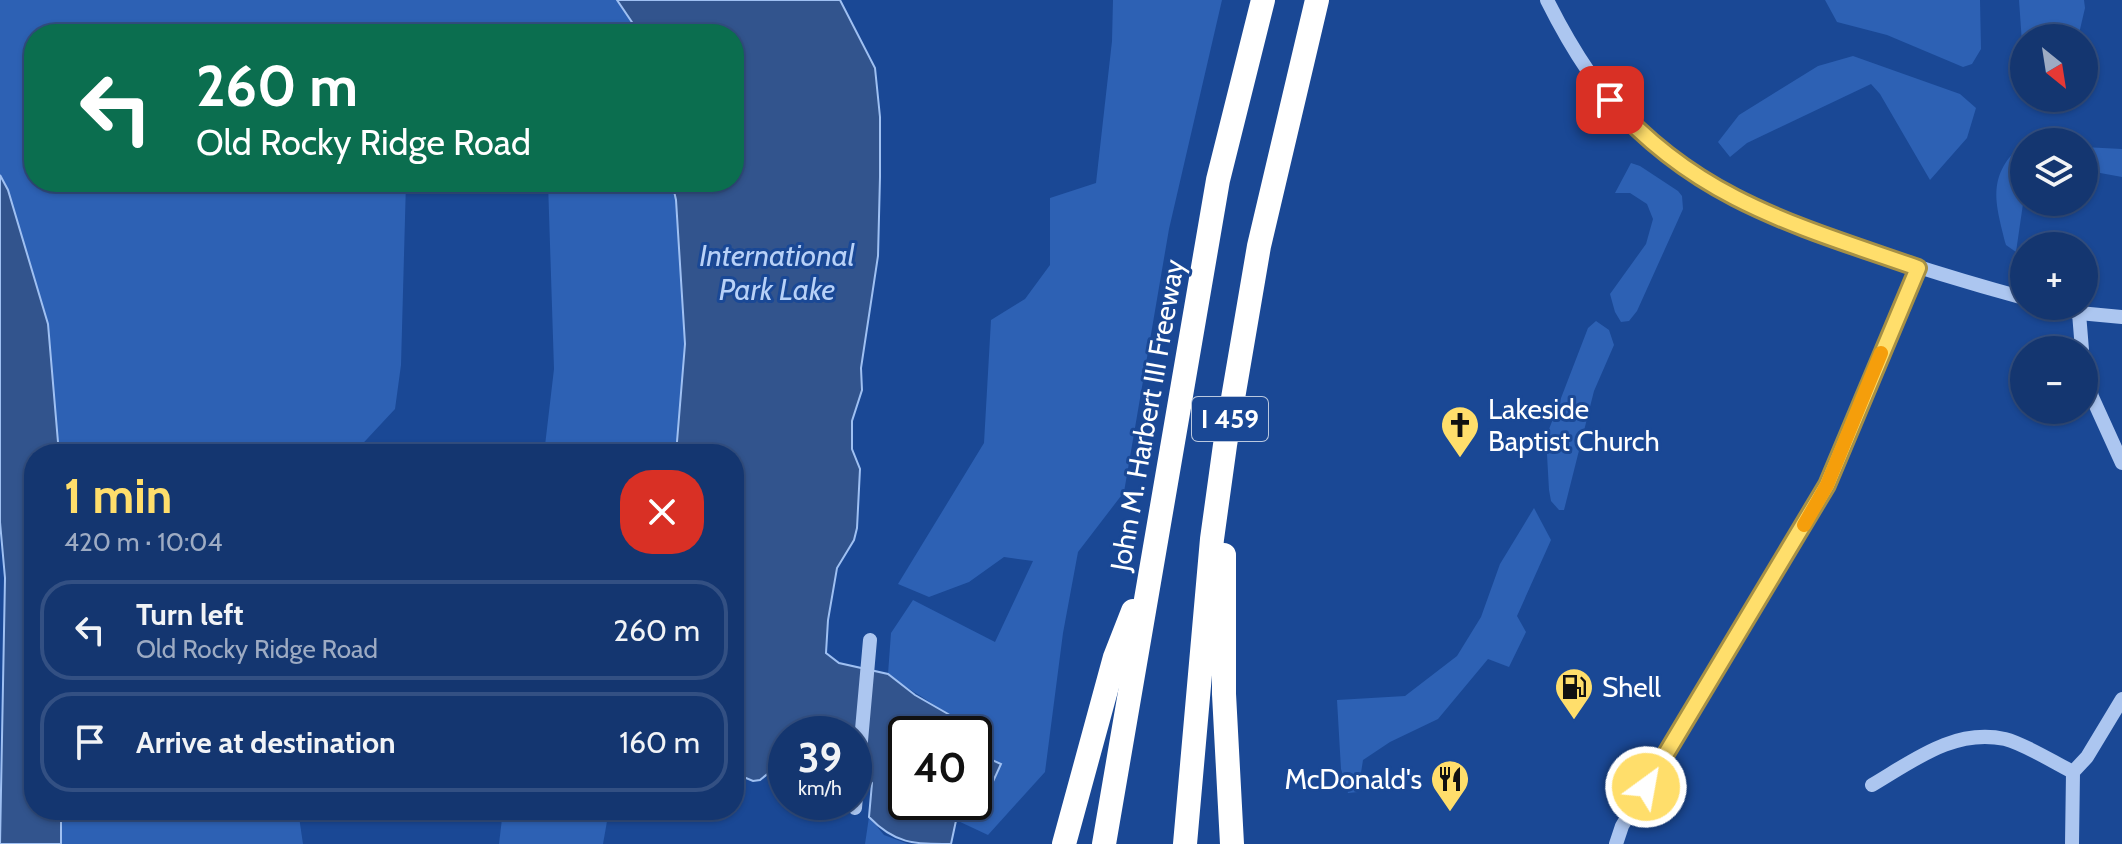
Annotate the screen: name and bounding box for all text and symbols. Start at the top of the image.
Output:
north arrow [2010,24,2098,112]
map controls [2010,24,2098,424]
text: 260 m [196,52,358,120]
icon: left [64,56,168,160]
pin [1576,66,1644,134]
icon: arrive [1588,78,1632,122]
text: Old Rocky Ridge Road [196,120,531,164]
button: layers [2010,128,2098,216]
button: + [2010,232,2098,320]
water label: International Park Lake [699,237,855,308]
street label: John M. Harbert III Freeway [1103,257,1191,574]
button: − [2010,336,2098,424]
place label: Lakeside Baptist Church [1488,392,1660,458]
road number: I 459 [1192,397,1268,441]
church icon: Lakeside Baptist Church [1439,404,1481,459]
text: 1 min [64,467,172,525]
button: close [620,470,704,554]
text: 420 m · 10:04 [64,526,223,558]
text: Turn left [136,596,244,633]
icon: left [68,608,112,652]
text: 260 m [613,612,700,649]
text: Old Rocky Ridge Road [136,633,378,665]
fuel station icon: Shell [1553,666,1595,721]
place label: Shell [1602,670,1661,704]
speed limit sign: 40 [888,716,992,820]
icon: arrive [68,720,112,764]
text: Arrive at destination [136,724,396,761]
text: 160 m [619,724,700,761]
text: 39 [798,733,842,782]
position arrow [1604,745,1688,829]
restaurant icon: McDonald's [1429,758,1471,813]
place label: McDonald's [1284,762,1422,796]
text: km/h [798,776,842,800]

